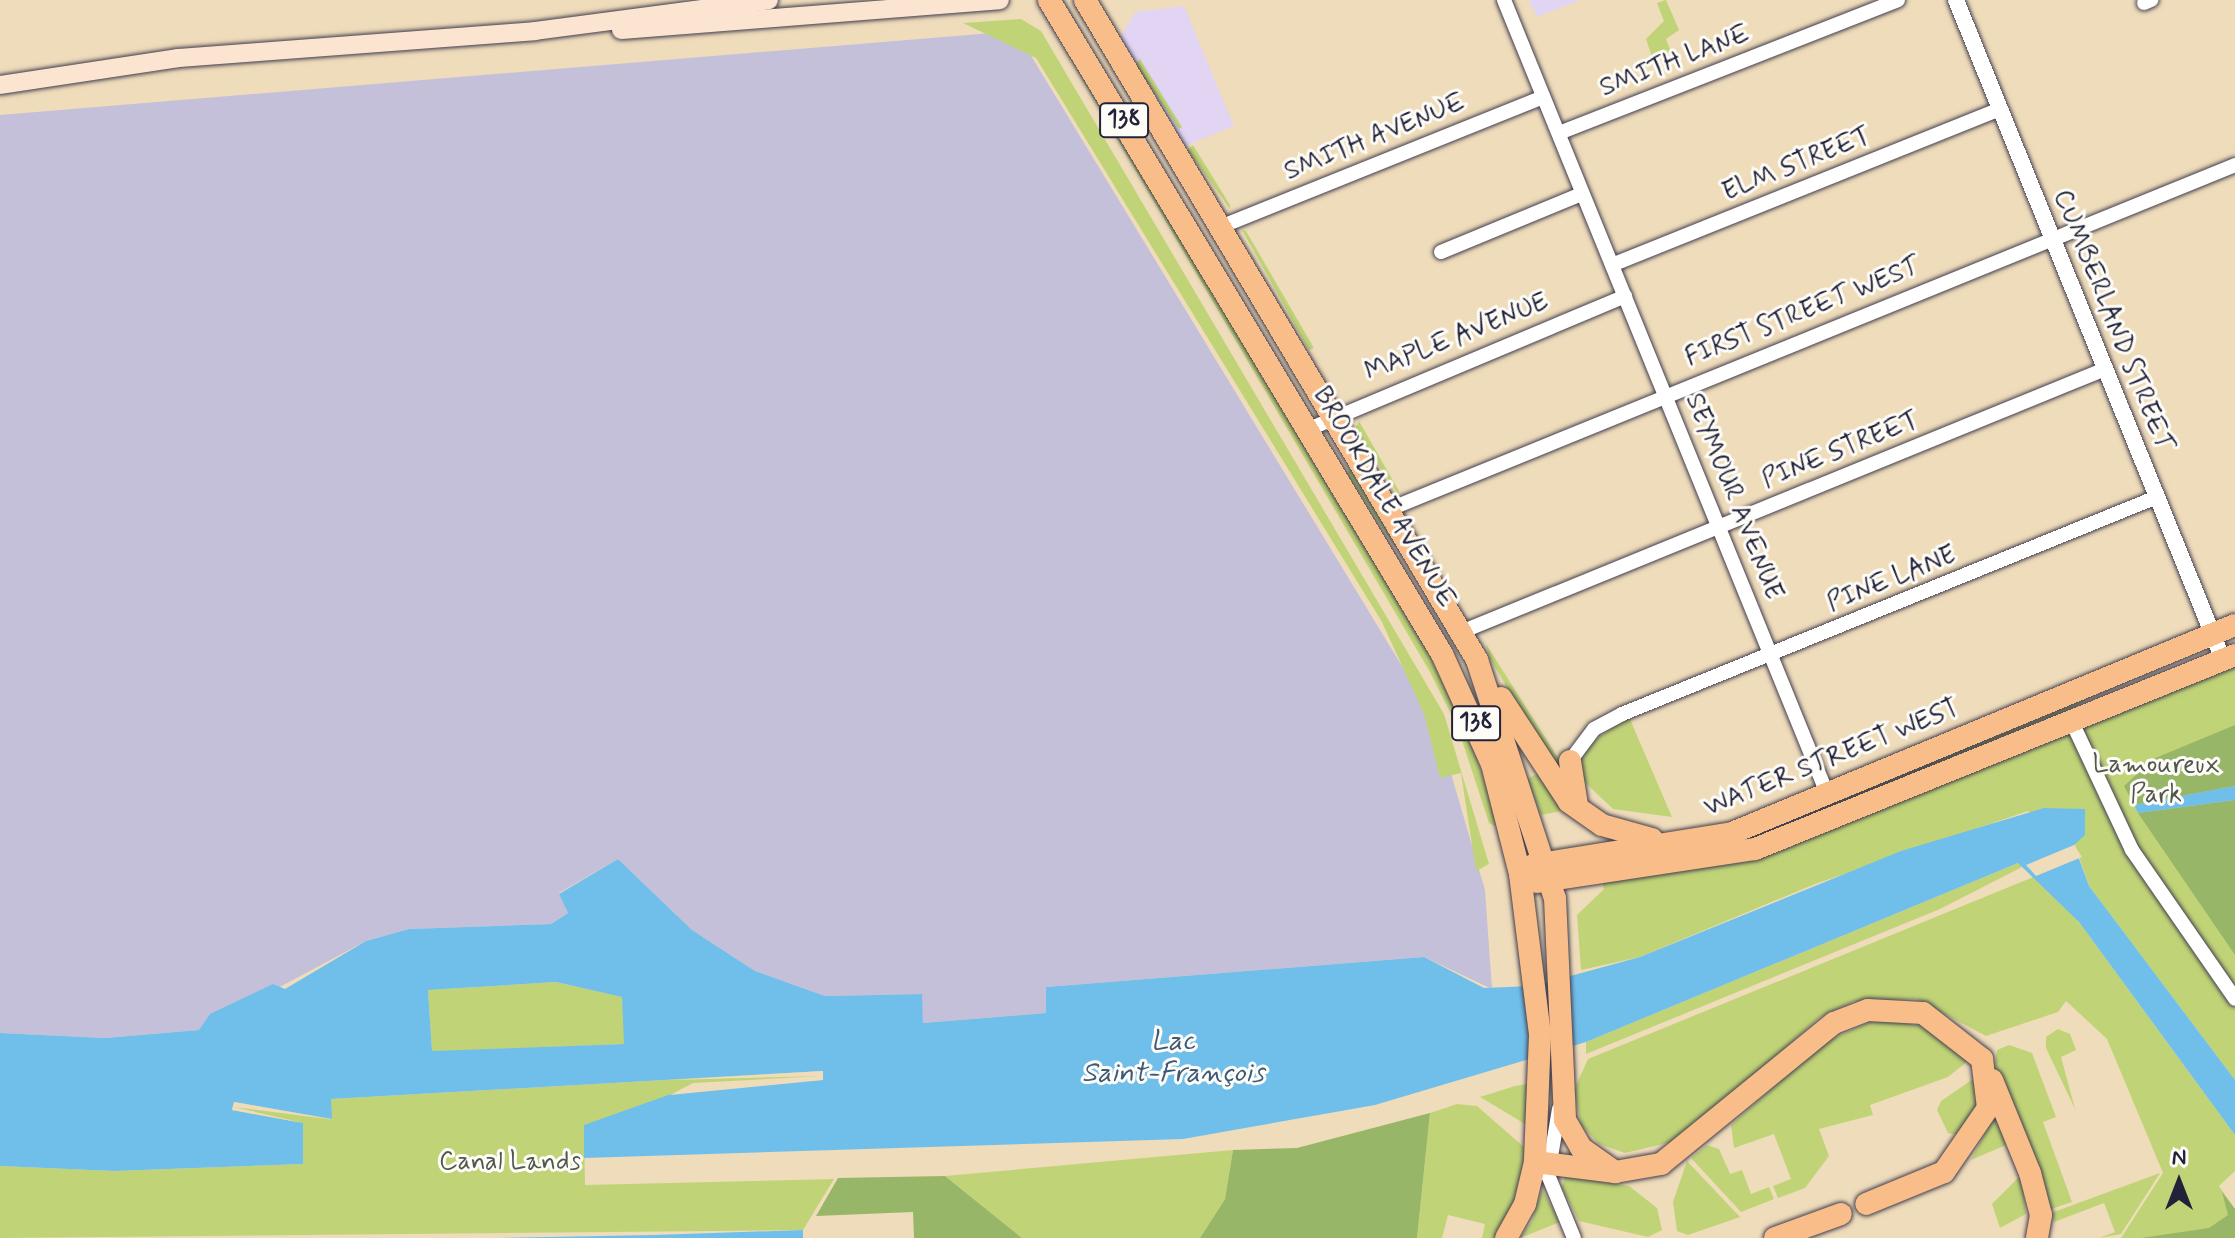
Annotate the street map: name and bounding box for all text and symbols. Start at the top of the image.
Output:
street label: SMITH LANE [1595,19,1755,105]
street label: SMITH AVENUE [1280,87,1470,189]
road number: 138 [1098,100,1150,140]
street label: ELM STREET [1717,120,1877,210]
street label: CUMBERLAND STREET [2045,185,2179,457]
street label: FIRST STREET WEST [1680,251,1926,375]
street label: MAPLE AVENUE [1359,286,1555,390]
street label: BROOKDALE AVENUE [1305,382,1461,614]
street label: SEYMOUR AVENUE [1677,388,1789,606]
street label: PINE STREET [1757,405,1925,497]
street label: PINE LANE [1822,539,1962,621]
street label: WATER STREET WEST [1699,693,1965,825]
road number: 138 [1450,703,1502,743]
park label: Lamoureux Park [2092,750,2220,812]
water label: Lac Saint-François [1082,1025,1264,1091]
north arrow [2139,1142,2219,1222]
text: N [2172,1144,2186,1172]
park label: Canal Lands [440,1147,580,1179]

